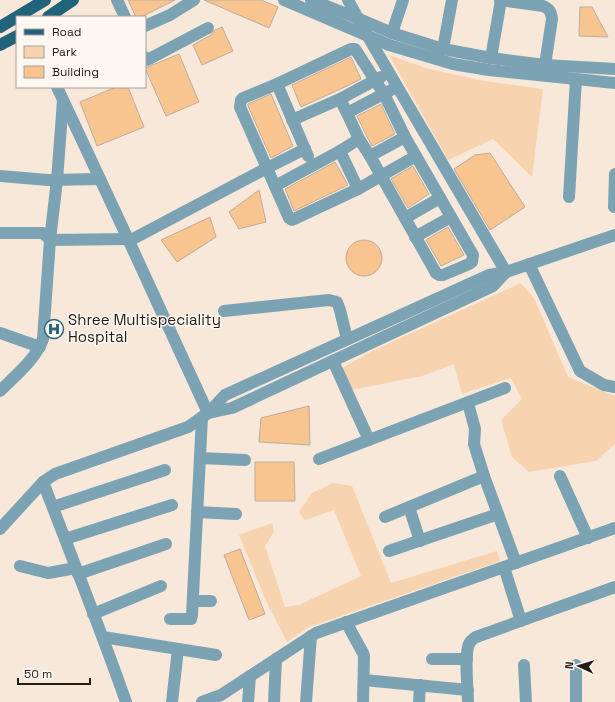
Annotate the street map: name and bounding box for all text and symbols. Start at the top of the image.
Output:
legend [16,16,146,88]
text: Road [52,24,81,40]
text: Park [52,44,77,60]
text: Building [52,64,99,80]
place label: Shree Multispeciality Hospital [68,310,221,346]
hospital icon: Shree Multispeciality Hospital [43,318,65,340]
north arrow [559,646,599,686]
scale bar [18,660,90,686]
text: N [562,661,576,669]
text: 50 m [24,666,52,682]

